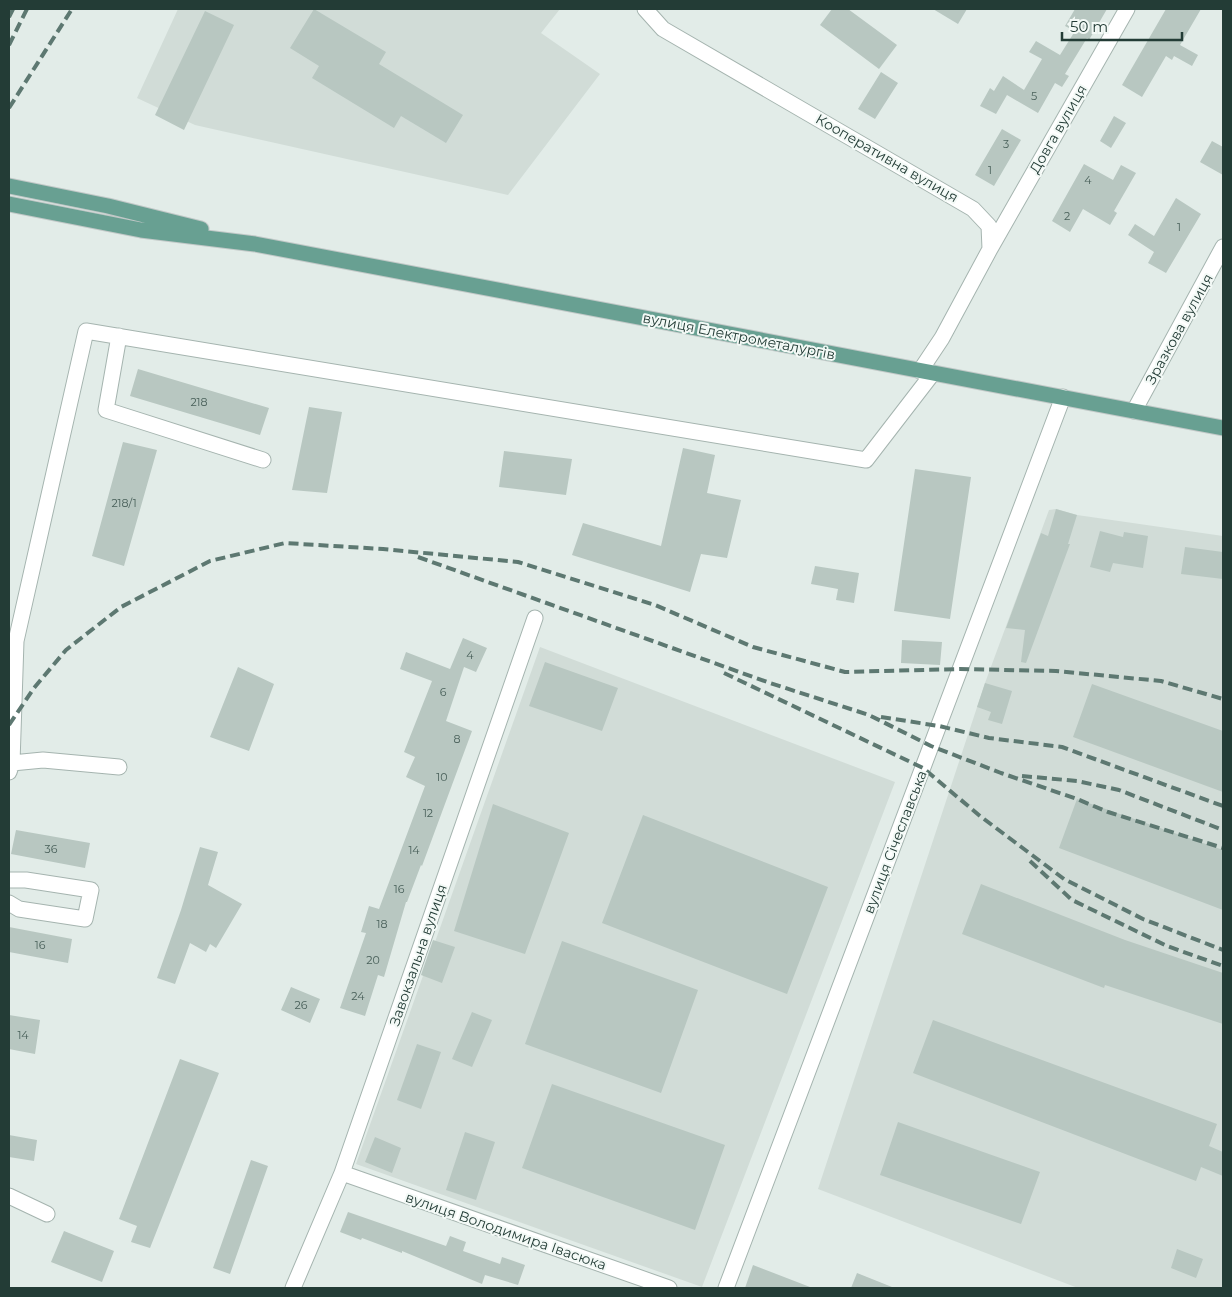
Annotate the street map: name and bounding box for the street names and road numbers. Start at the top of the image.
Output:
street label: Довга вулиця [1025,81,1091,177]
street label: Кооперативна вулиця [813,110,961,206]
street label: Зразкова вулиця [1141,271,1217,387]
street label: вулиця Електрометалургів [641,309,837,363]
street label: вулиця Січеславська [859,768,931,916]
street label: Завокзальна вулиця [385,882,451,1028]
street label: вулиця Володимира Івасюка [403,1188,609,1274]

